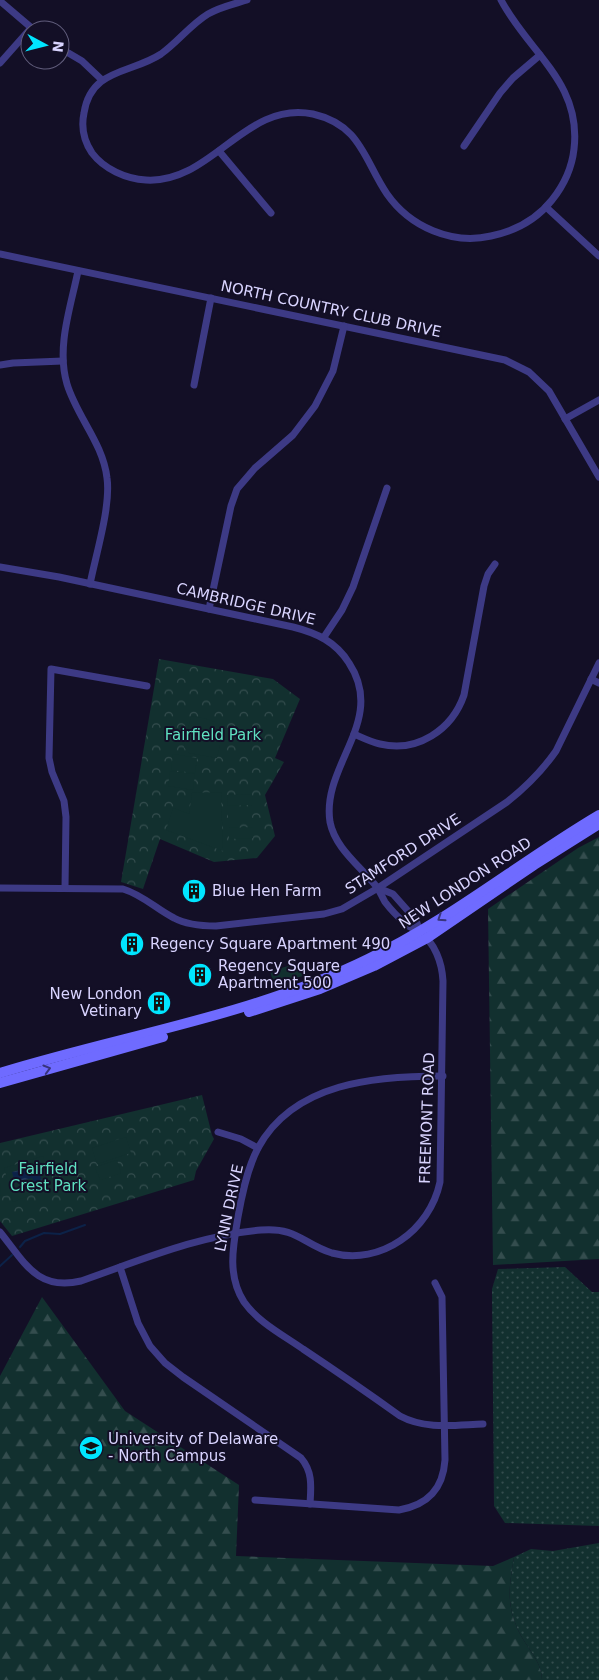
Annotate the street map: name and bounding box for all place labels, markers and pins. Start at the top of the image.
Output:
building icon: Blue Hen Farm [181,878,207,904]
place label: Blue Hen Farm [212,882,322,900]
building icon: Regency Square Apartment 490 [119,931,145,957]
place label: Regency Square Apartment 490 [150,935,390,953]
place label: Regency Square Apartment 500 [218,957,340,992]
building icon: Regency Square Apartment 500 [187,962,213,988]
place label: New London Vetinary [50,985,142,1020]
building icon: New London Vetinary [146,990,172,1016]
place label: University of Delaware - North Campus [108,1430,278,1465]
school or university icon: University of Delaware - North Campus [78,1435,104,1461]

